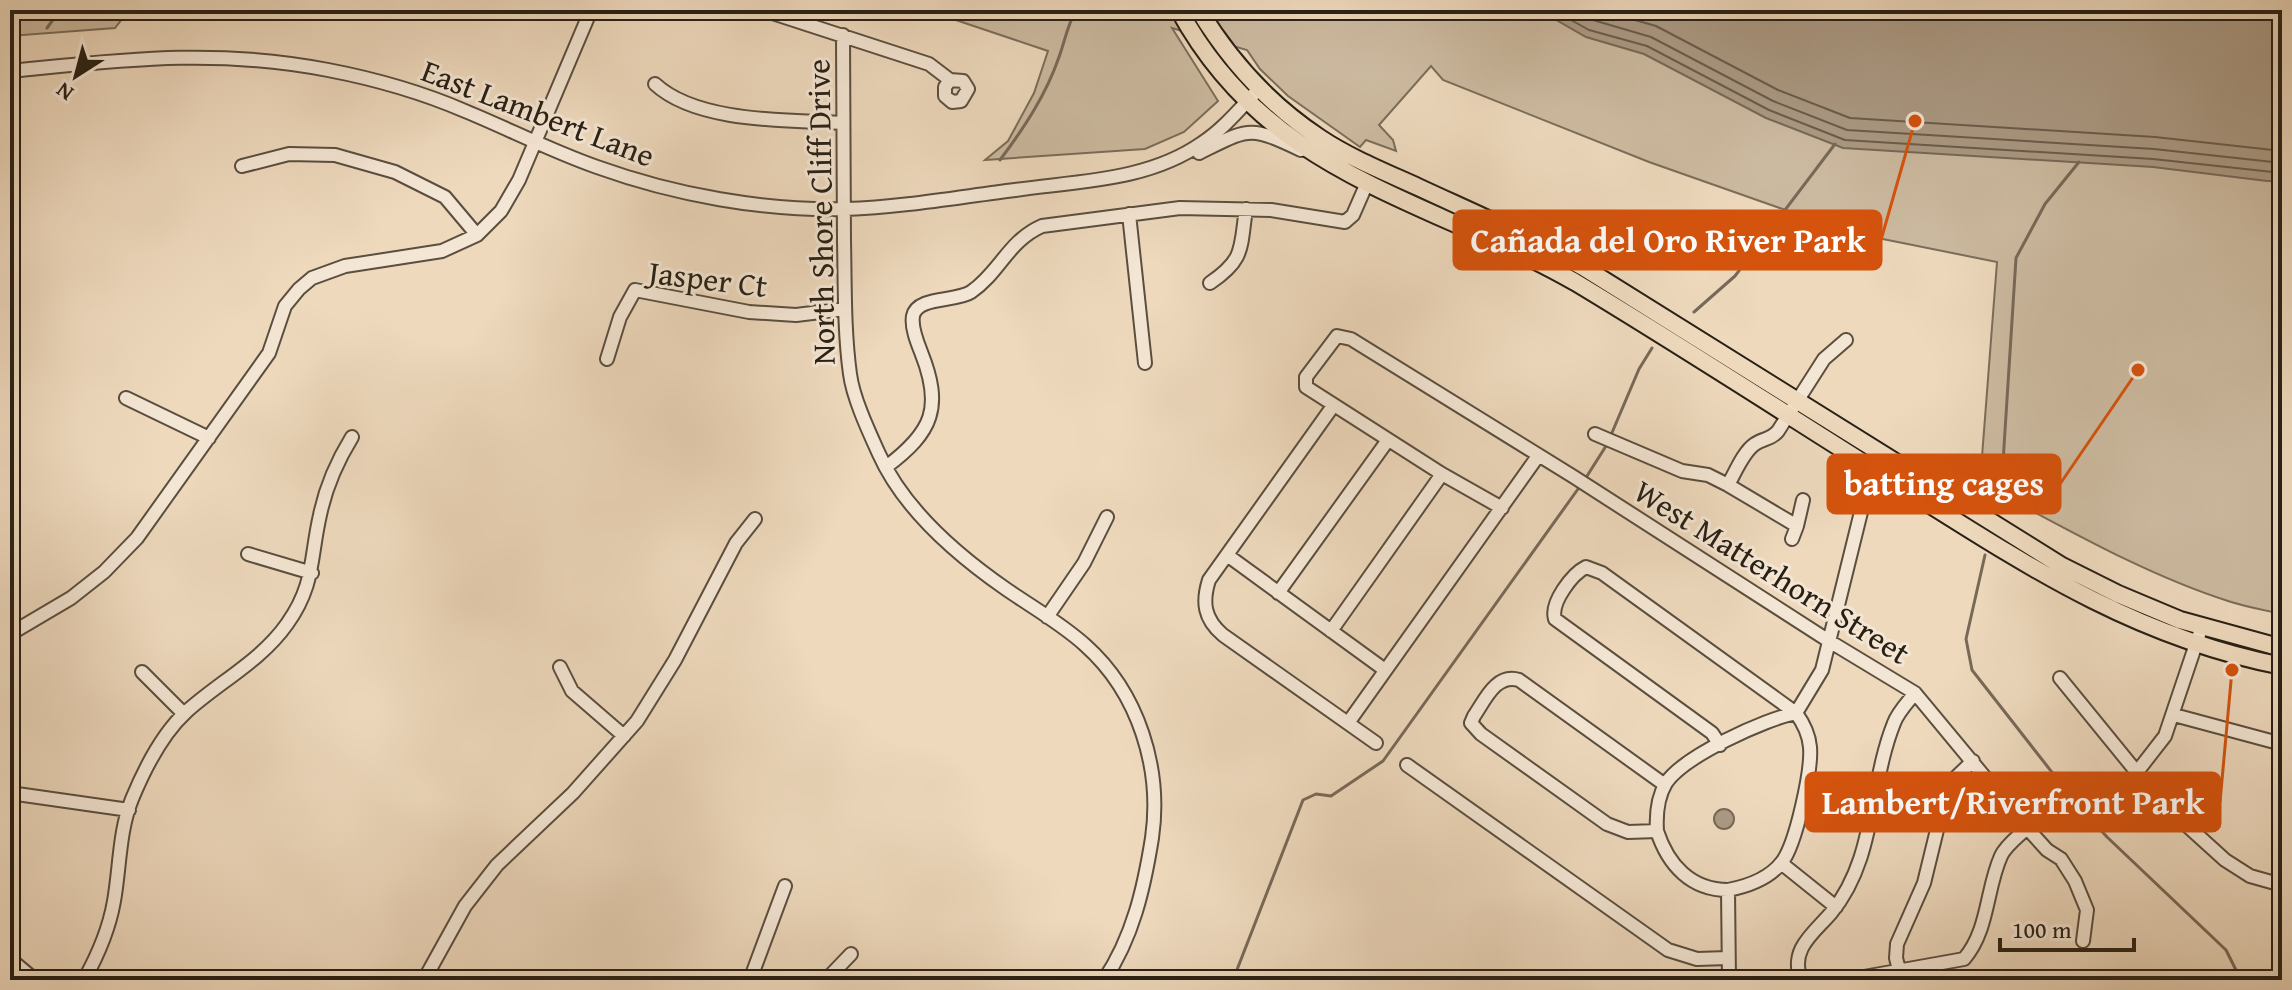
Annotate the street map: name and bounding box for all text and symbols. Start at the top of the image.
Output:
north arrow [36,36,116,116]
street label: East Lambert Lane [415,47,661,179]
street label: North Shore Cliff Drive [794,59,847,365]
text: N [49,75,80,109]
callout: Cañada del Oro River Park [1454,211,1881,269]
text: Cañada del Oro River Park [1470,215,1866,264]
street label: Jasper Ct [642,247,770,309]
callout: batting cages [1828,455,2060,513]
text: batting cages [1844,458,2044,507]
street label: West Matterhorn Street [1625,467,1919,676]
callout: Lambert/Riverfront Park [1806,773,2220,831]
text: Lambert/Riverfront Park [1822,777,2205,826]
scale bar [2000,902,2134,952]
text: 100 m [2012,912,2072,947]

